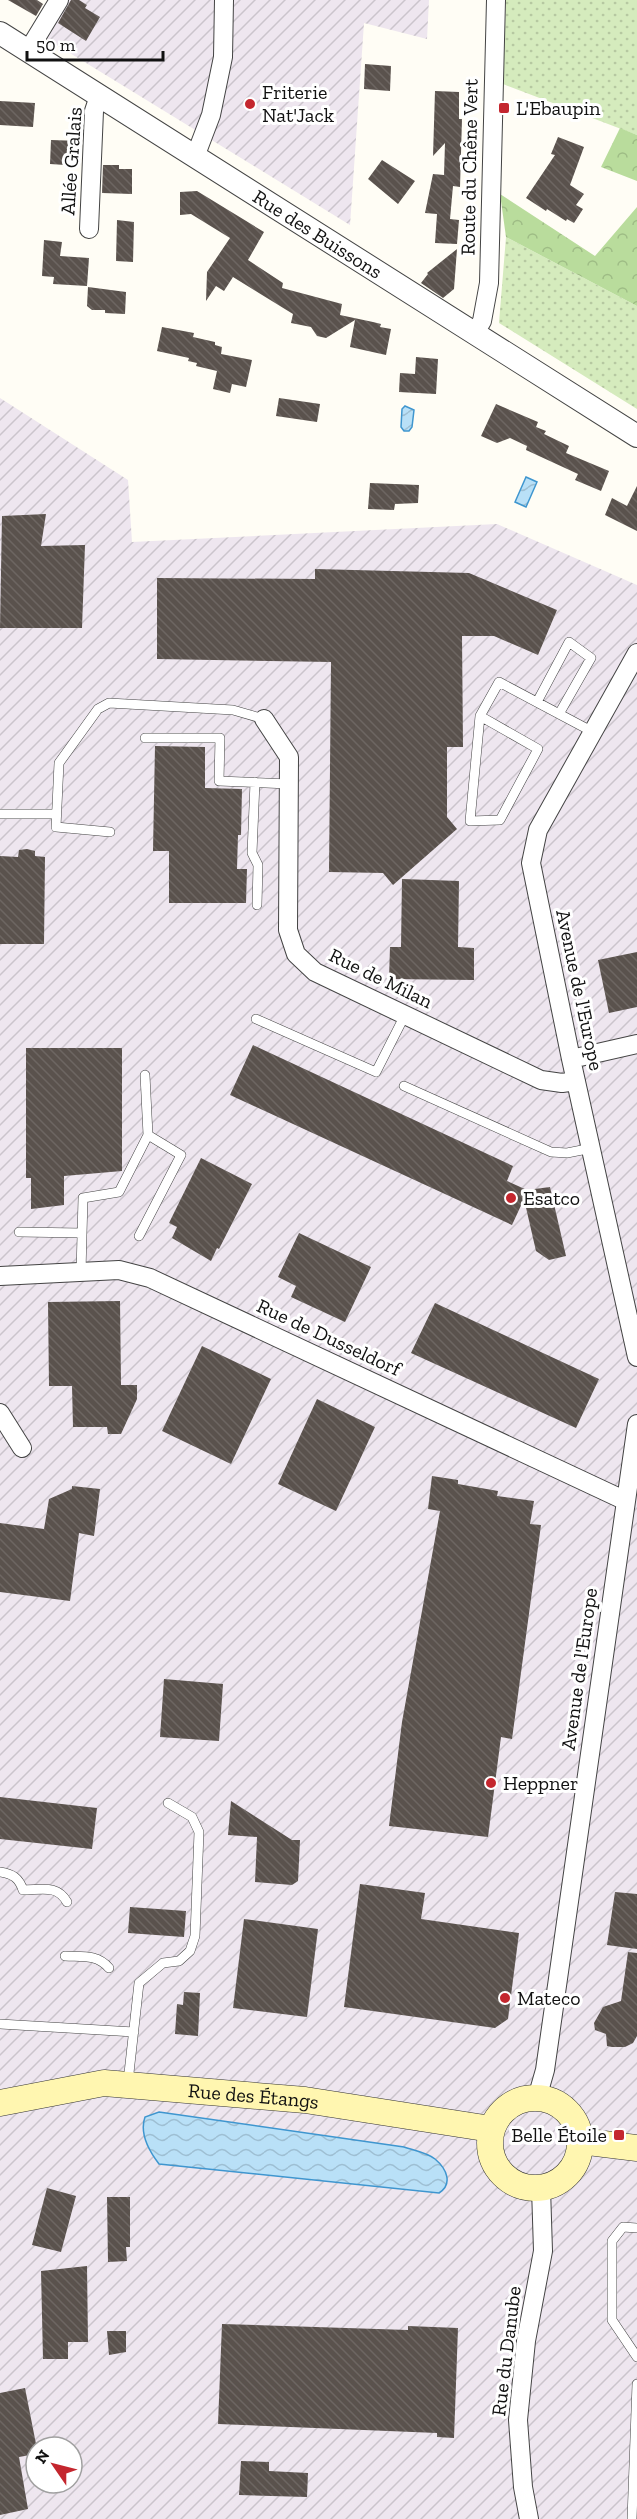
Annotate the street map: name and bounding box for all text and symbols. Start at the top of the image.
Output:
scale bar [27,24,164,62]
text: 50 m [36,34,76,56]
street label: Route du Chêne Vert [455,78,483,256]
place label: Friterie Nat'Jack [262,80,335,127]
place label: L'Ebaupin [516,96,601,120]
marker: Friterie Nat'Jack [243,97,257,111]
marker: L'Ebaupin [497,101,511,115]
street label: Allée Gralais [55,106,87,216]
street label: Rue des Buissons [249,184,387,284]
street label: Avenue de l'Europe [551,907,609,1073]
street label: Rue de Milan [325,943,437,1014]
place label: Esatco [523,1186,580,1210]
marker: Esatco [504,1191,518,1205]
street label: Rue de Dusseldorf [253,1293,406,1382]
street label: Avenue de l'Europe [556,1586,602,1752]
place label: Heppner [503,1771,578,1795]
marker: Heppner [484,1776,498,1790]
place label: Mateco [517,1986,580,2010]
marker: Mateco [498,1991,512,2005]
street label: Rue des Étangs [187,2078,321,2114]
place label: Belle Étoile [511,2123,607,2147]
marker: Belle Étoile [612,2128,626,2142]
street label: Rue du Danube [486,2285,526,2417]
north arrow [24,2435,84,2495]
text: N [31,2446,53,2467]

